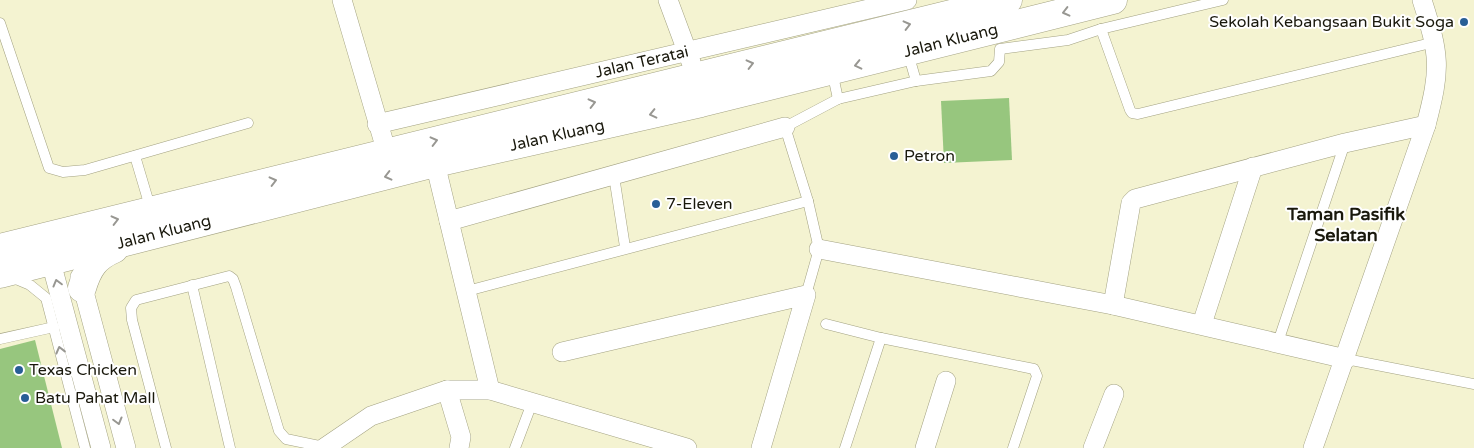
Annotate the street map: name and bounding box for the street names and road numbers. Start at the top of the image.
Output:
street label: Jalan Kluang [901,19,1000,62]
street label: Jalan Teratai [593,41,690,83]
street label: Jalan Kluang [508,115,606,156]
street label: Jalan Kluang [114,211,213,254]

